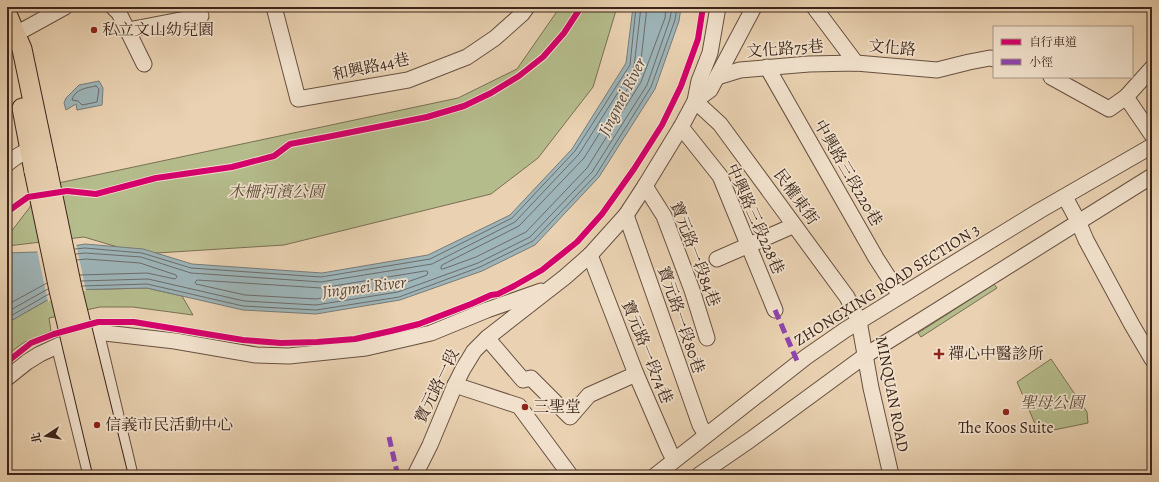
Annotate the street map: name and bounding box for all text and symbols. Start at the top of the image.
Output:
place label: 私立文山幼兒園 [102,19,214,41]
marker: 私立文山幼兒園 [89,25,99,35]
legend [993,26,1133,78]
text: 自行車道 [1029,34,1077,50]
street label: 文化路75巷 [746,35,824,63]
street label: 文化路 [867,35,917,61]
street label: 和興路44巷 [330,48,412,86]
water label: Jingmei River [592,53,652,141]
text: 小徑 [1029,54,1053,70]
street label: 中興路三段220巷 [809,116,887,230]
street label: 中興路三段228巷 [721,160,789,278]
street label: 民權東街 [768,165,824,229]
park label: 木柵河濱公園 [228,181,327,203]
street label: 寶元路一段84巷 [665,198,725,310]
street label: ZHONGXING ROAD SECTION 3 [790,219,984,351]
street label: 寶元路一段80巷 [652,263,710,377]
water label: Jingmei River [320,270,408,304]
street label: 寶元路一段74巷 [616,297,678,407]
street label: MINQUAN ROAD [870,334,914,454]
place label: 禪心中醫診所 [948,343,1044,365]
street label: 寶元路一段 [410,345,464,427]
marker: 禪心中醫診所 [933,348,945,360]
park label: 聖母公園 [1020,392,1087,414]
place label: 三聖堂 [533,396,581,418]
marker: 三聖堂 [520,402,530,412]
marker: The Koos Suite [1001,407,1011,417]
place label: 信義市民活動中心 [105,414,233,436]
north arrow [26,416,66,456]
place label: The Koos Suite [958,417,1054,439]
marker: 信義市民活動中心 [92,420,102,430]
text: 北 [28,431,45,445]

